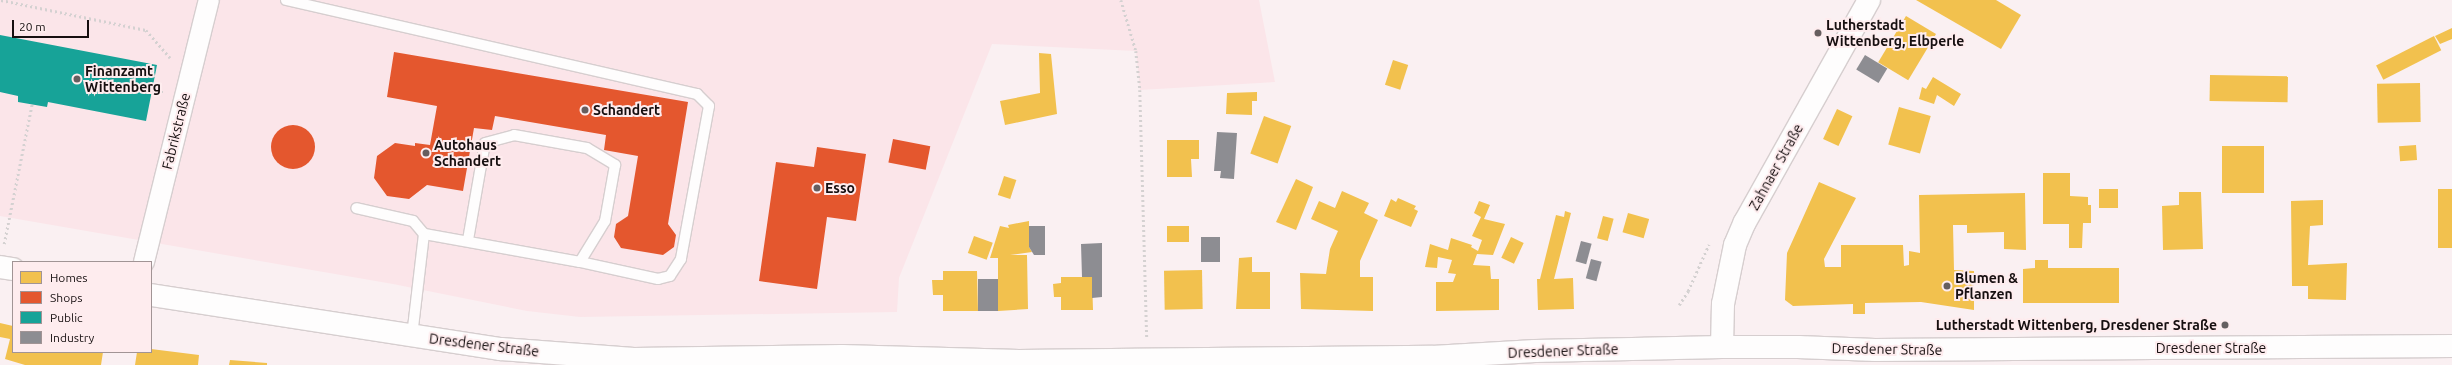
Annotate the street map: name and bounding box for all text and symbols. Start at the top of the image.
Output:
scale bar [14,12,91,38]
place label: Lutherstadt Wittenberg, Elbperle [1826,17,1964,50]
text: 20 m [19,20,46,33]
marker: Lutherstadt Wittenberg, Elbperle [1813,28,1823,38]
place label: Finanzamt Wittenberg [85,63,161,96]
marker: Finanzamt Wittenberg [72,74,82,84]
street label: Fabrikstraße [158,91,194,171]
place label: Schandert [593,102,660,118]
marker: Schandert [580,105,590,115]
street label: Zahnaer Straße [1745,121,1807,213]
place label: Autohaus Schandert [434,137,501,170]
marker: Autohaus Schandert [421,148,431,158]
place label: Esso [825,180,855,196]
marker: Esso [812,183,822,193]
legend [12,261,152,353]
place label: Blumen & Pflanzen [1955,270,2018,302]
text: Homes [50,271,88,284]
marker: Blumen & Pflanzen [1942,281,1952,291]
text: Shops [50,291,82,304]
text: Public [50,311,83,324]
place label: Lutherstadt Wittenberg, Dresdener Straße [1936,317,2217,333]
marker: Lutherstadt Wittenberg, Dresdener Straße [2220,320,2230,330]
street label: Dresdener Straße [428,330,540,360]
text: Industry [50,331,94,344]
street label: Dresdener Straße [1832,340,1942,358]
street label: Dresdener Straße [2156,340,2266,356]
street label: Dresdener Straße [1507,341,1619,361]

